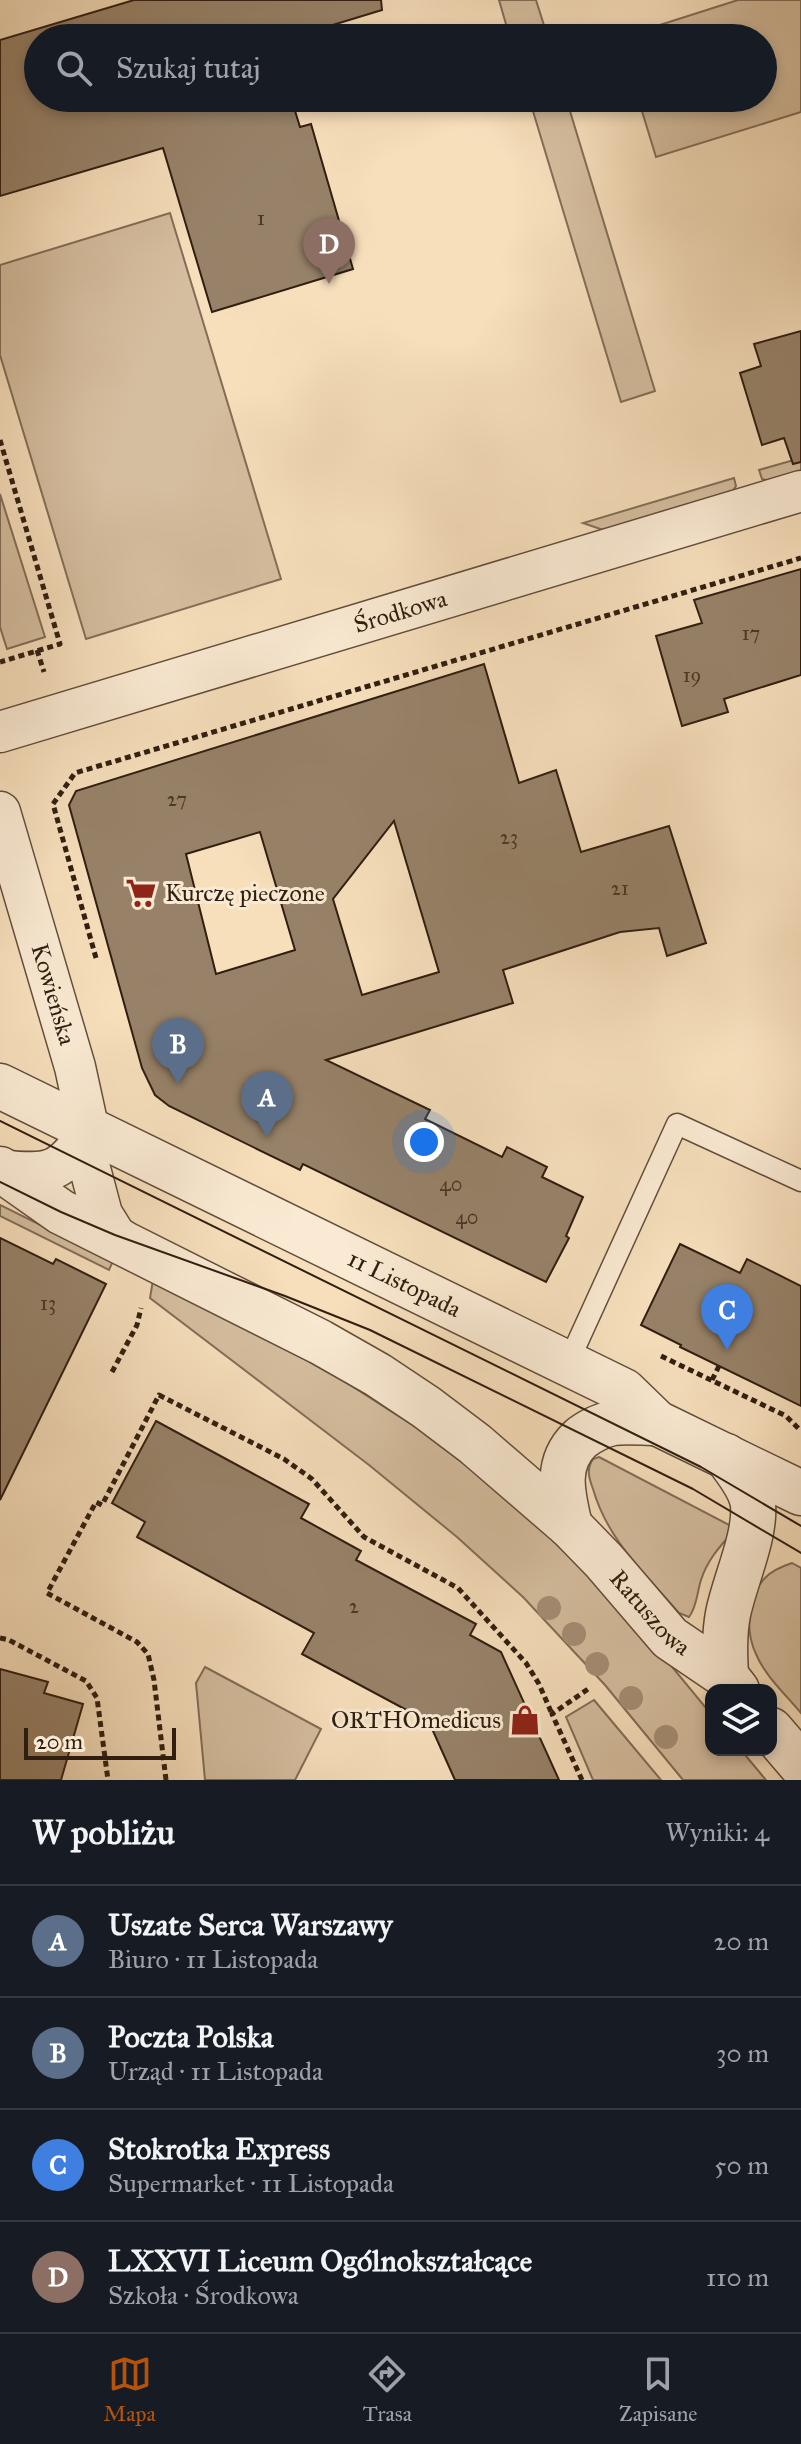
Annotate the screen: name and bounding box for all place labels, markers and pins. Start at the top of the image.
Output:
pin: D [303,218,355,284]
supermarket icon: Kurczę pieczone [124,876,158,910]
place label: Kurczę pieczone [165,878,325,908]
pin: B [152,1018,204,1084]
pin: A [241,1071,293,1137]
pin: C [701,1284,753,1350]
shop icon: ORTHOmedicus [508,1703,542,1737]
place label: ORTHOmedicus [331,1705,501,1735]

